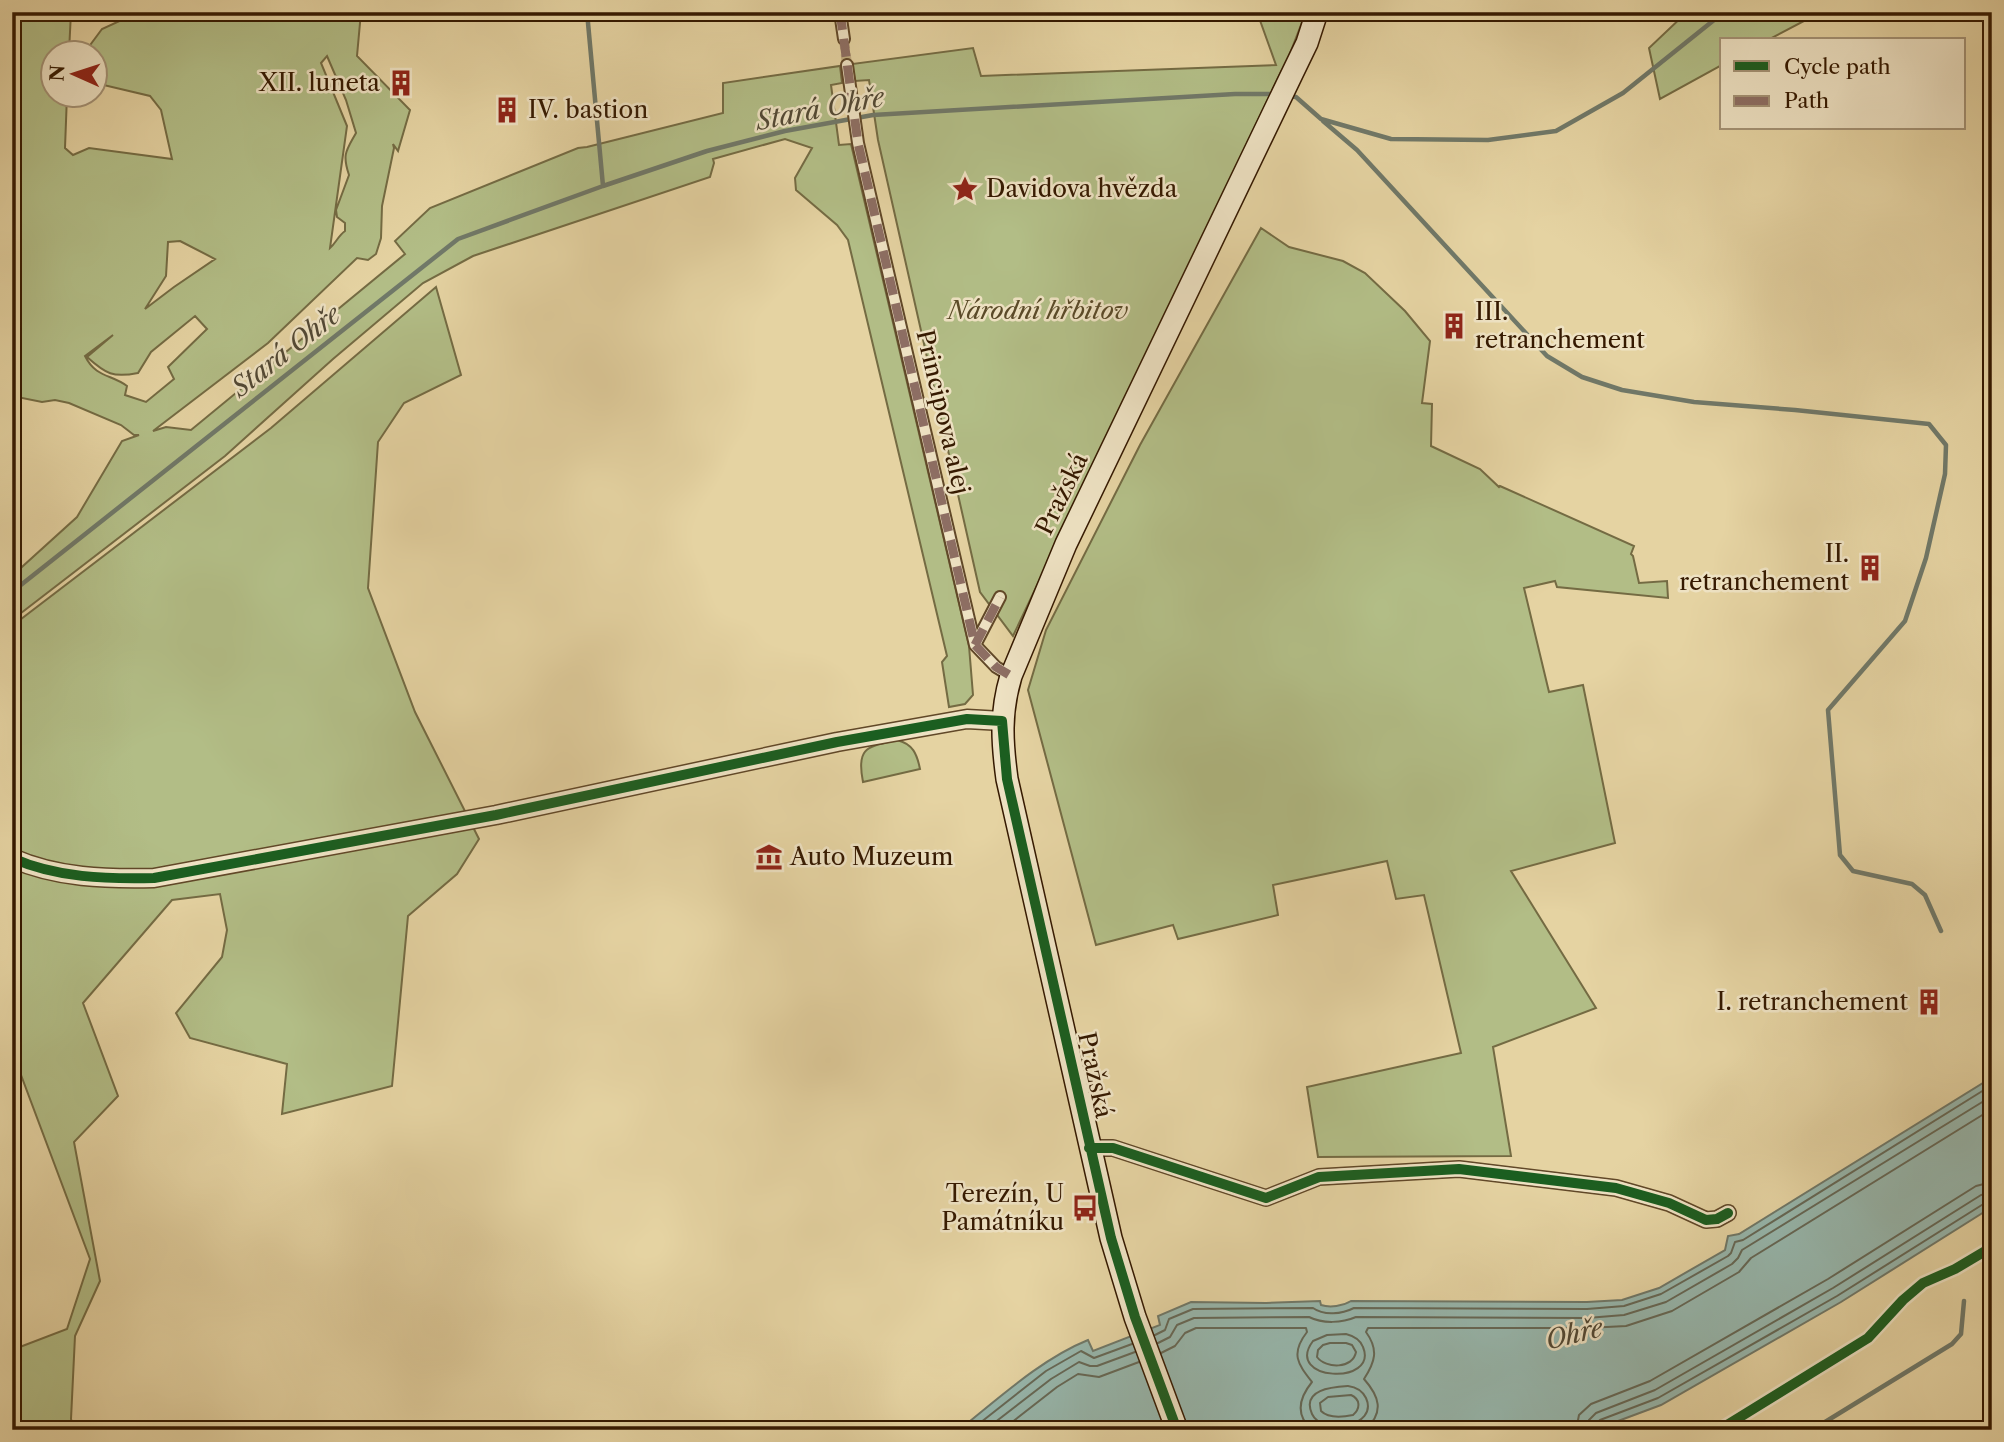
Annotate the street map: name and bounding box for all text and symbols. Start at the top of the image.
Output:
north arrow [38,38,108,108]
legend [1720,38,1966,130]
text: Cycle path [1784,54,1891,79]
text: N [46,64,69,82]
place label: XII. luneta [258,68,380,97]
building icon: XII. luneta [386,68,416,98]
water label: Stará Ohře [751,81,888,137]
text: Path [1784,88,1829,113]
building icon: IV. bastion [492,95,522,125]
place label: IV. bastion [528,95,648,124]
place icon: Davidova hvězda [950,174,980,204]
place label: Davidova hvězda [986,174,1178,203]
park label: Národní hřbitov [946,296,1129,325]
water label: Stará Ohře [223,297,348,405]
place label: III. retranchement [1475,297,1645,354]
building icon: III. retranchement [1439,311,1469,341]
street label: Principova alej [910,327,977,497]
street label: Pražská [1029,448,1094,539]
place label: II. retranchement [1679,539,1850,596]
building icon: II. retranchement [1855,553,1885,583]
museum icon: Auto Muzeum [754,842,784,872]
place label: Auto Muzeum [789,842,953,871]
place label: I. retranchement [1717,987,1909,1016]
building icon: I. retranchement [1914,987,1944,1017]
street label: Pražská [1072,1029,1119,1121]
place label: Terezín, U Památníku [941,1179,1064,1236]
bus stop icon: Terezín, U Památníku [1070,1193,1100,1223]
water label: Ohře [1542,1311,1607,1357]

